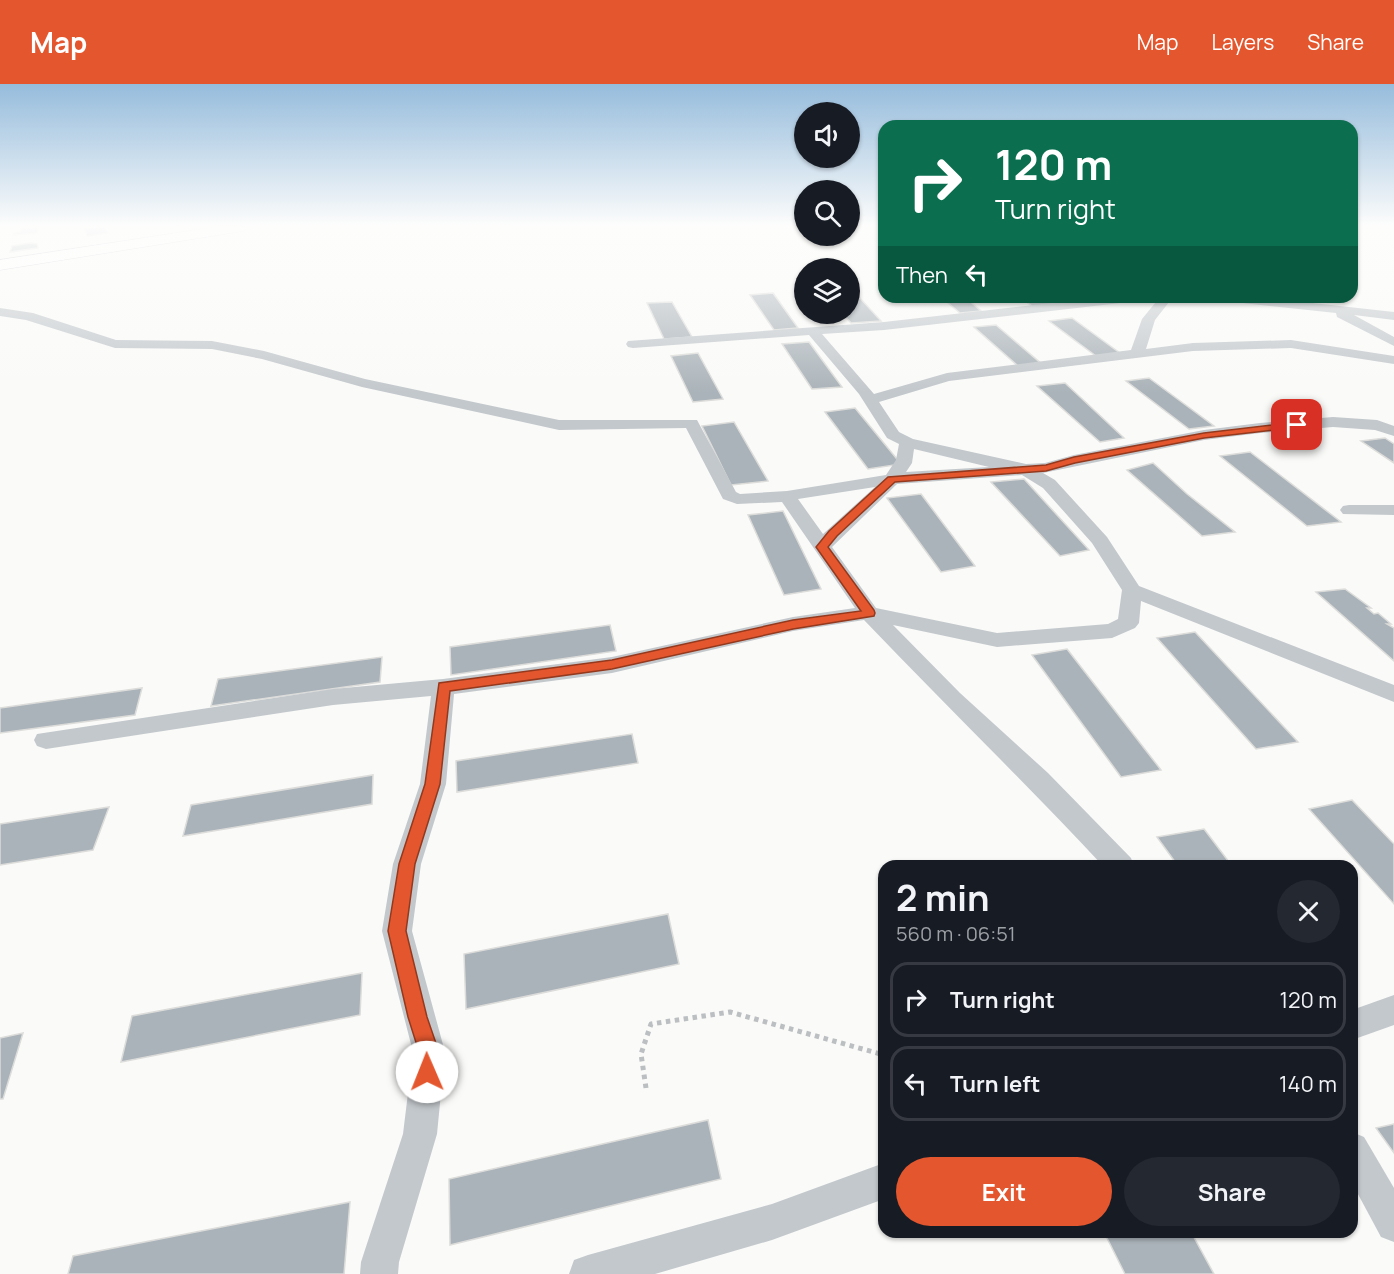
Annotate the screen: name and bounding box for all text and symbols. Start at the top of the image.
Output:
text: Map [30,23,87,61]
text: Map [1137,28,1178,56]
text: Layers [1211,28,1274,56]
text: Share [1307,28,1364,56]
map controls [794,102,860,324]
button: sound [794,102,860,168]
text: 120 m [995,135,1112,193]
icon: right [896,144,974,222]
button: search [794,180,860,246]
text: Turn right [995,190,1116,227]
button: layers [794,258,860,324]
icon: left [960,258,993,291]
text: Then [896,260,948,290]
pin [1271,399,1322,450]
icon: arrive [1280,408,1313,441]
text: 2 min [896,873,990,922]
button: close [1277,880,1340,943]
text: 560 m · 06:51 [896,920,1016,947]
icon: right [899,983,932,1016]
text: Turn right [950,985,1055,1015]
text: 120 m [1279,985,1337,1015]
position arrow [395,1040,459,1104]
icon: left [899,1067,932,1100]
text: Turn left [950,1069,1040,1099]
text: 140 m [1279,1069,1337,1099]
button: Exit [896,1157,1112,1226]
button: Share [1124,1157,1340,1226]

